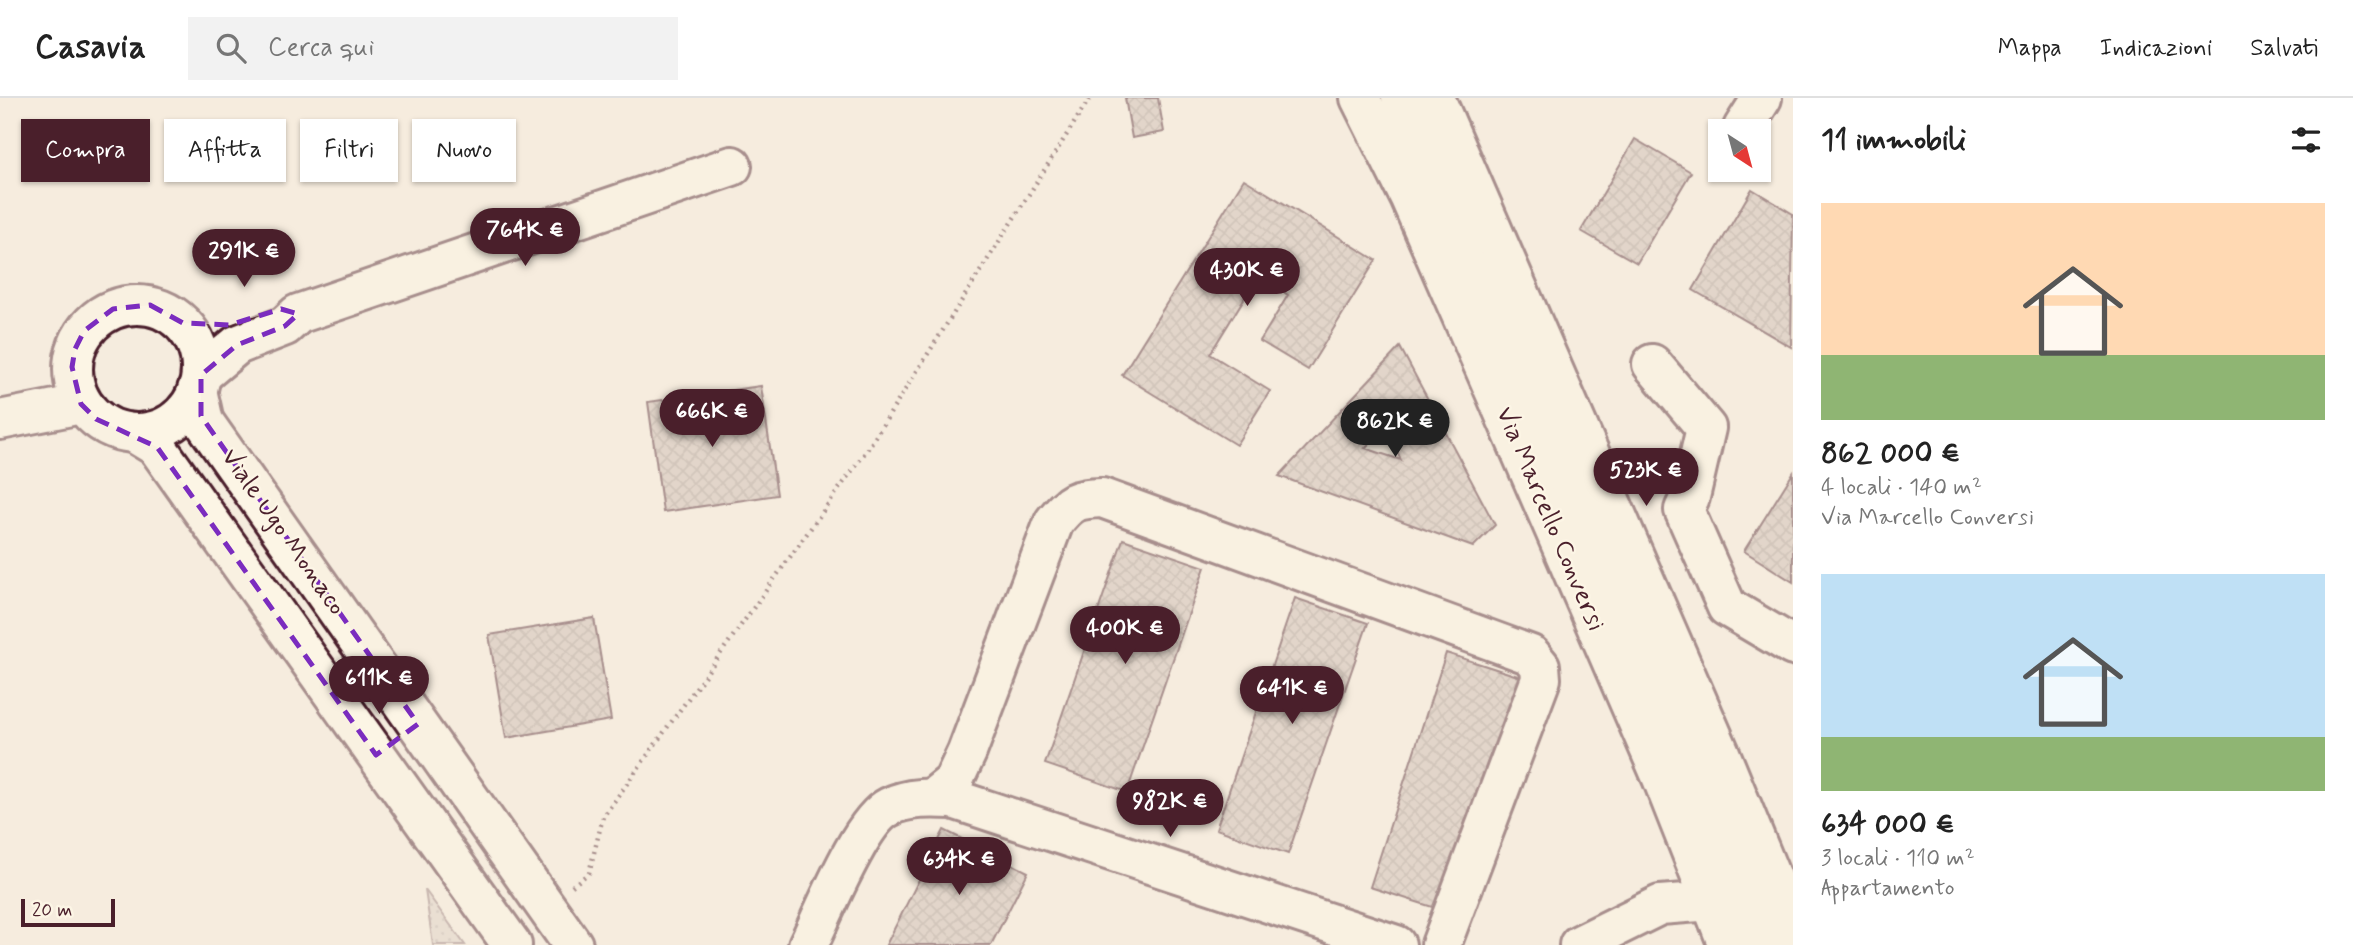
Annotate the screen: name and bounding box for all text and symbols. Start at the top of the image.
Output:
search box [188,17,678,80]
text: Casavia [35,26,146,70]
icon: search [212,29,250,67]
text: Cerca qui [268,31,374,65]
text: Mappa [1998,33,2062,64]
text: Indicazioni [2100,33,2212,64]
text: Salvati [2250,33,2318,64]
chip: Compra [21,119,150,182]
chip: Affitta [164,119,286,182]
chip: Filtri [300,119,398,182]
chip: Nuovo [412,119,516,182]
north arrow [1708,119,1771,182]
map controls [1708,119,1771,182]
text: 11 immobili [1821,121,1966,160]
icon: filters [2287,121,2325,159]
pin: 764K € [468,208,582,268]
text: 764K € [486,216,564,246]
pin: 291K € [187,230,301,289]
text: 291K € [208,237,280,267]
pin: 430K € [1190,248,1304,308]
icon: home [2010,248,2136,374]
text: 430K € [1210,256,1284,286]
pin: 666K € [655,390,769,449]
text: 666K € [676,397,748,427]
pin: 862K € [1338,400,1452,459]
street label: Via Marcello Conversi [1487,402,1613,636]
text: 862K € [1357,407,1433,437]
text: 862 000 € [1821,434,1960,473]
street label: Viale Ugo Monaco [213,442,353,622]
pin: 523K € [1589,448,1703,508]
text: 523K € [1610,456,1682,486]
text: 4 locali · 140 m² [1821,473,1982,503]
text: Via Marcello Conversi [1821,503,2034,533]
pin: 400K € [1068,606,1182,666]
text: 400K € [1086,614,1164,644]
icon: home [2010,619,2136,745]
pin: 611K € [322,656,436,716]
text: 611K € [345,664,413,694]
pin: 641K € [1235,666,1349,726]
text: 641K € [1256,674,1328,704]
pin: 982K € [1113,780,1227,839]
text: 982K € [1132,787,1208,817]
text: 634 000 € [1821,805,1955,844]
pin: 634K € [902,838,1016,897]
text: 3 locali · 110 m² [1821,844,1975,874]
text: 634K € [923,845,995,875]
text: Appartamento [1821,874,1955,904]
scale bar [21,896,116,928]
text: 20 m [32,898,72,923]

